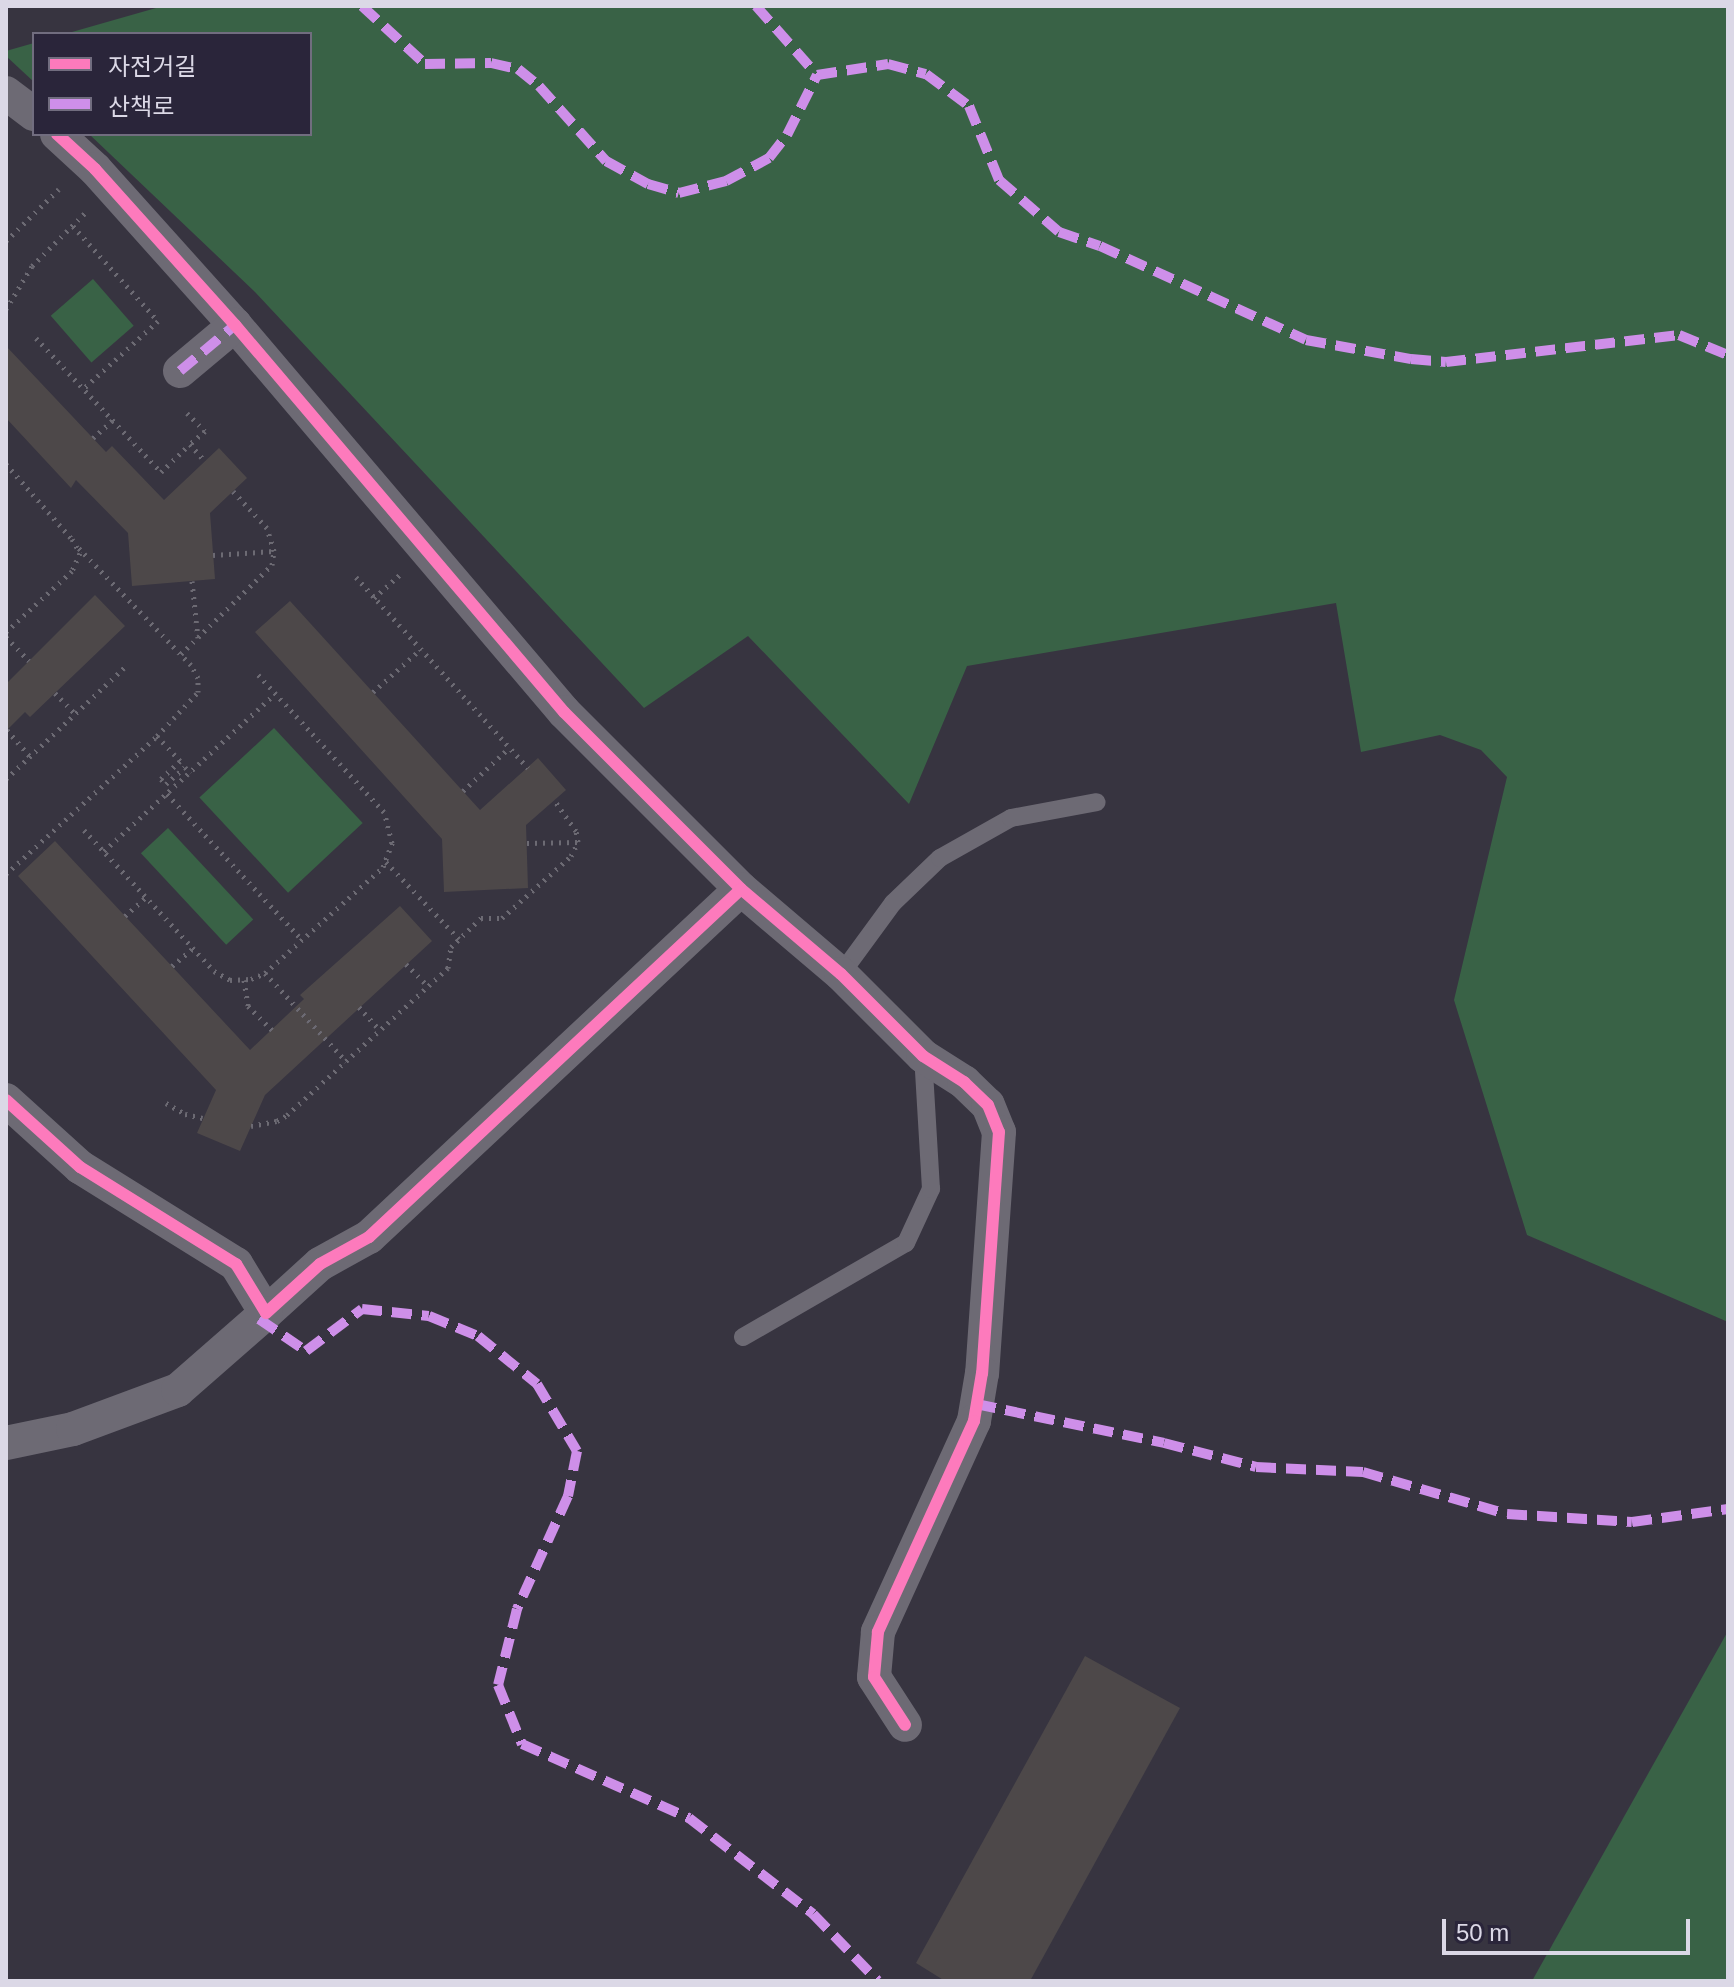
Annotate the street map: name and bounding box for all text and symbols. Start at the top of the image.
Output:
legend [32,32,312,136]
text: 자전거길 [108,53,196,80]
text: 산책로 [108,93,174,120]
scale bar [1446,1903,1694,1953]
text: 50 m [1456,1919,1509,1946]

